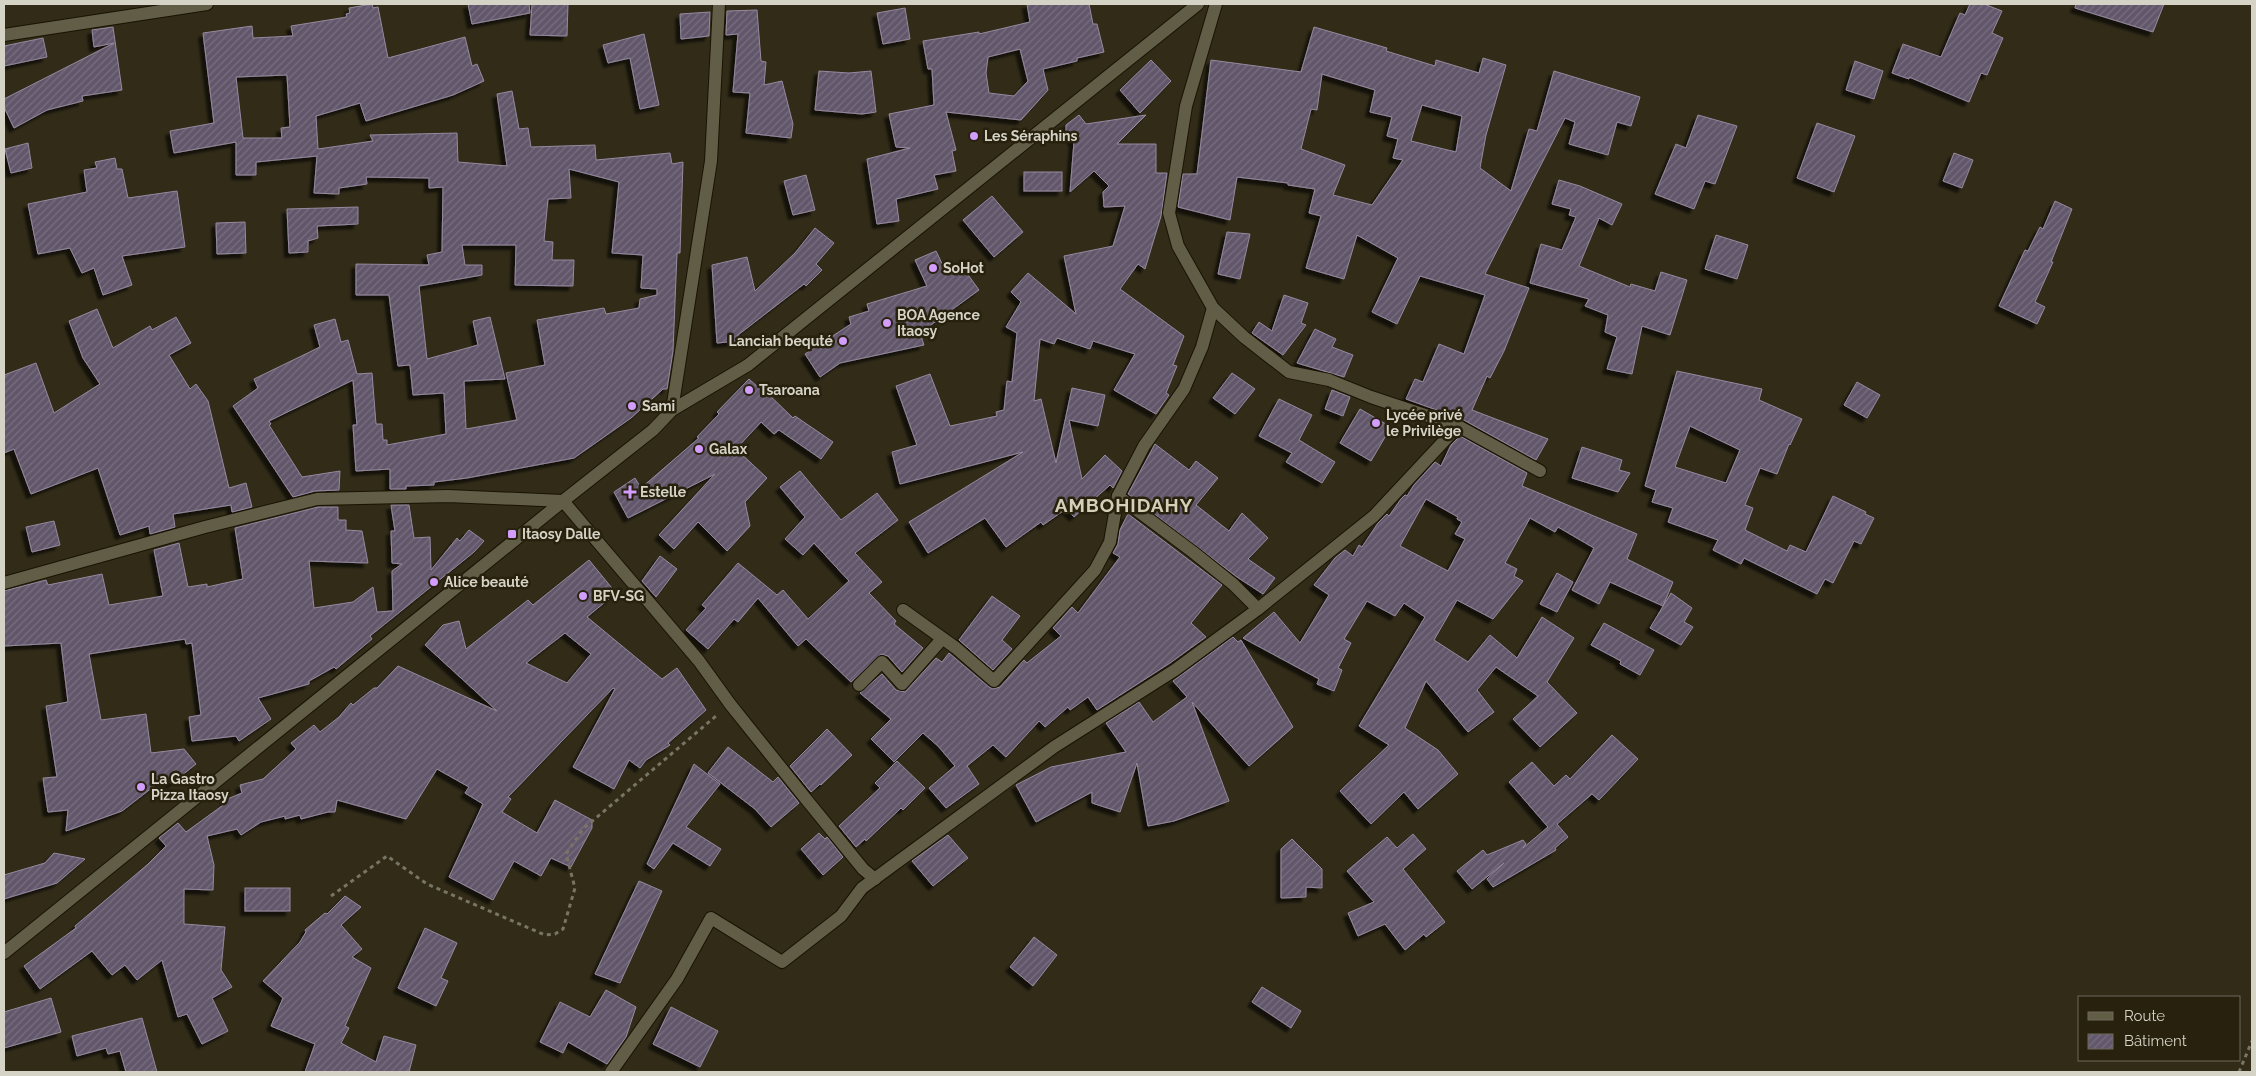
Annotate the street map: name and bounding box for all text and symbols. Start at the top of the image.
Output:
place label: Les Séraphins [984,128,1078,144]
marker: Les Séraphins [968,130,980,142]
place label: SoHot [943,260,985,276]
marker: SoHot [927,262,939,274]
place label: BOA Agence Itaosy [897,307,980,339]
marker: BOA Agence Itaosy [881,317,893,329]
place label: Lanciah bequté [729,333,834,349]
marker: Lanciah bequté [837,335,849,347]
place label: Tsaroana [759,382,820,398]
marker: Tsaroana [743,384,755,396]
place label: Sami [642,398,675,414]
marker: Sami [626,400,638,412]
place label: Lycée privé le Privilège [1386,407,1463,439]
marker: Lycée privé le Privilège [1370,417,1382,429]
place label: Galax [709,441,748,457]
marker: Galax [693,443,705,455]
place label: Estelle [640,484,687,500]
marker: Estelle [624,486,636,498]
district label: AMBOHIDAHY [1055,494,1193,516]
place label: Itaosy Dalle [522,526,601,542]
marker: Itaosy Dalle [506,528,518,540]
place label: Alice beauté [444,574,529,590]
marker: Alice beauté [428,576,440,588]
place label: BFV-SG [593,588,644,604]
marker: BFV-SG [577,590,589,602]
place label: La Gastro Pizza Itaosy [151,771,229,803]
marker: La Gastro Pizza Itaosy [135,781,147,793]
legend [2078,996,2241,1061]
text: Route [2124,1007,2165,1025]
text: Bâtiment [2124,1032,2187,1050]

